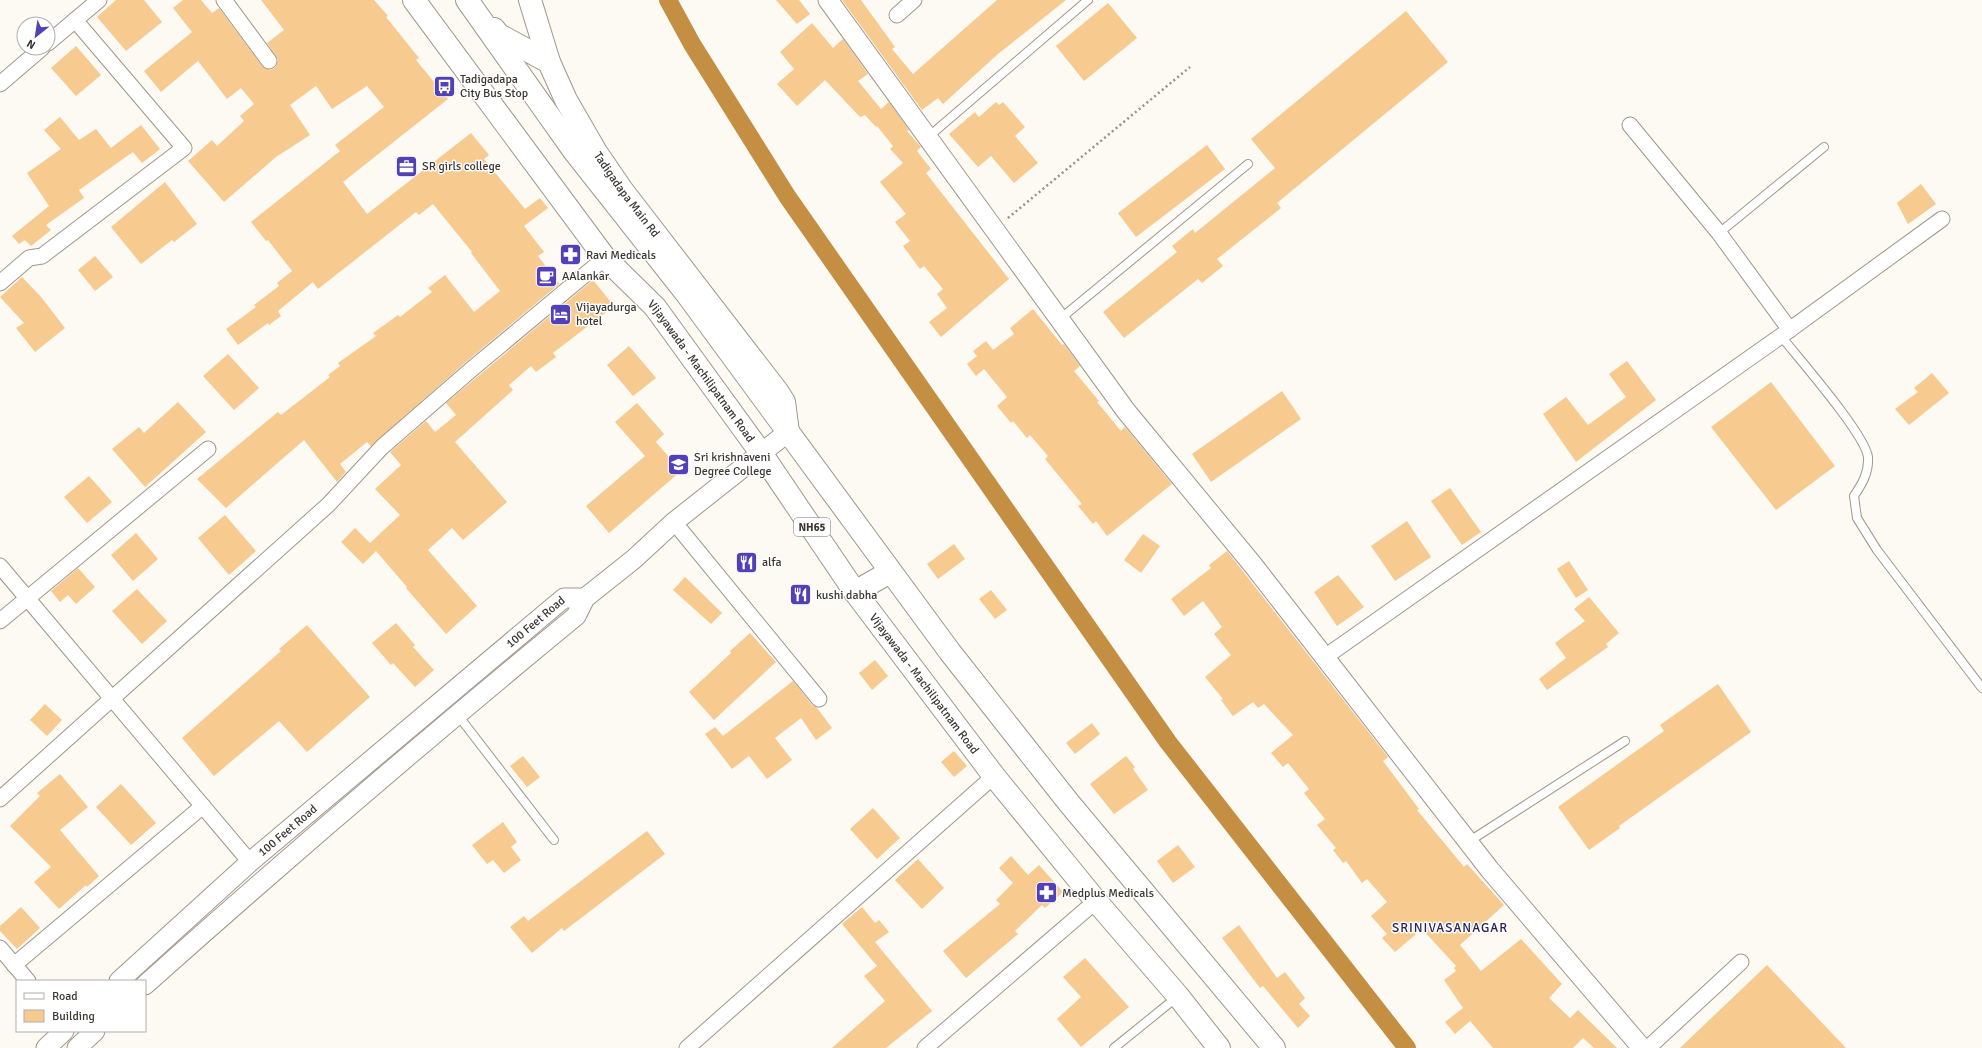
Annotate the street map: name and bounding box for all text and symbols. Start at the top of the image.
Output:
north arrow [16,16,56,56]
text: N [25,37,38,52]
place label: Tadigadapa City Bus Stop [460,72,528,101]
bus stop icon: Tadigadapa City Bus Stop [431,73,457,99]
street label: Tadigadapa Main Rd [590,149,663,241]
office icon: SR girls college [393,153,419,179]
place label: SR girls college [422,159,501,174]
pharmacy icon: Ravi Medicals [558,242,584,268]
place label: Ravi Medicals [586,248,656,263]
cafe icon: AAlankar [534,263,560,289]
place label: AAlankar [562,269,610,284]
street label: Vijayawada - Machilipatnam Road [644,297,758,445]
place label: Vijayadurga hotel [576,300,637,329]
hotel icon: Vijayadurga hotel [548,301,574,327]
place label: Sri krishnaveni Degree College [694,450,772,479]
school or university icon: Sri krishnaveni Degree College [665,451,691,477]
road number: NH65 [794,518,830,536]
restaurant icon: alfa [733,549,759,575]
place label: alfa [762,555,782,570]
restaurant icon: kushi dabha [788,582,814,608]
place label: kushi dabha [816,588,877,603]
street label: 100 Feet Road [503,593,568,651]
street label: Vijayawada - Machilipatnam Road [866,611,982,757]
street label: 100 Feet Road [255,802,320,860]
pharmacy icon: Medplus Medicals [1033,880,1059,906]
place label: Medplus Medicals [1062,886,1154,901]
district label: SRINIVASANAGAR [1392,920,1508,936]
legend [16,980,146,1032]
text: Road [52,989,78,1004]
text: Building [52,1009,95,1024]

